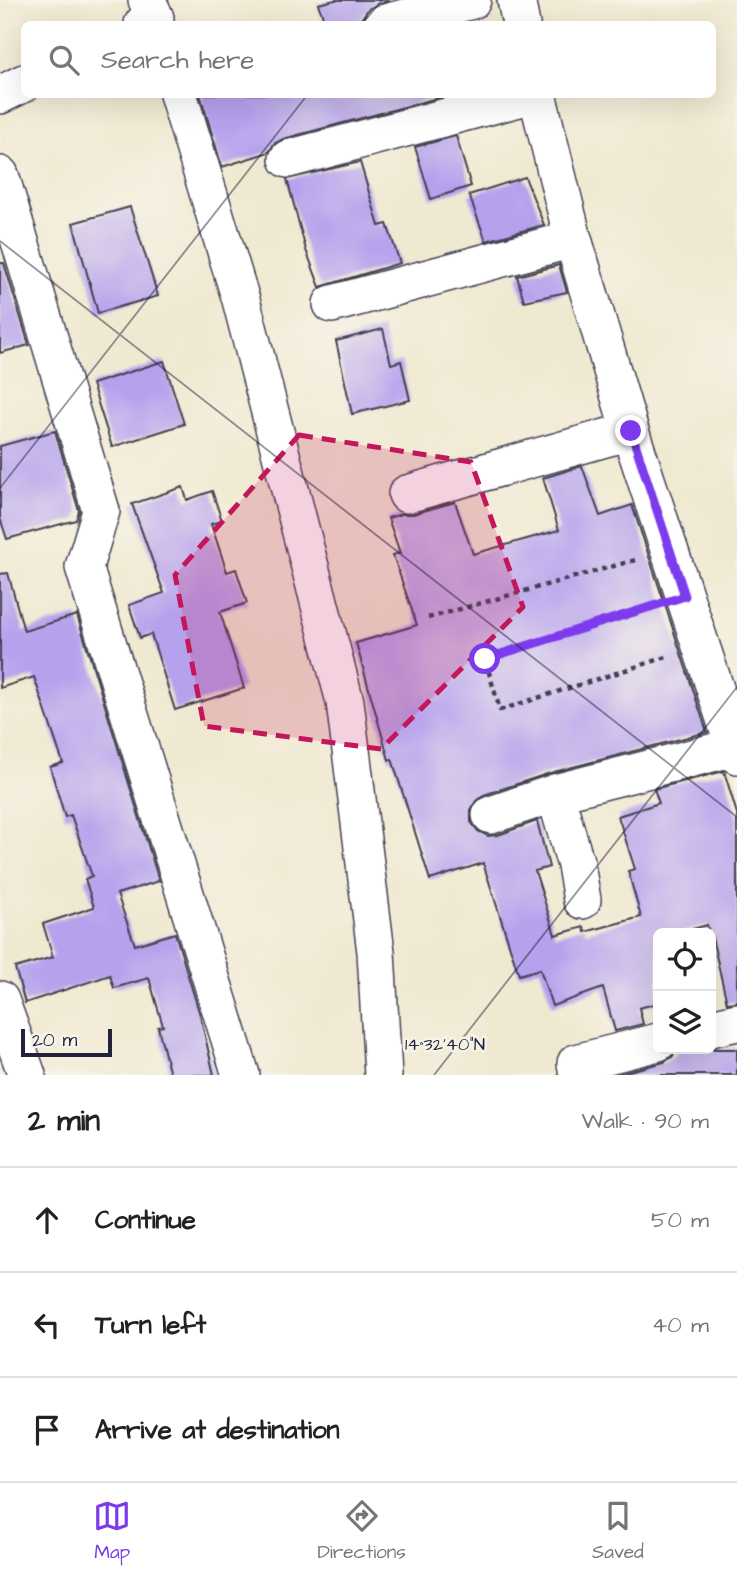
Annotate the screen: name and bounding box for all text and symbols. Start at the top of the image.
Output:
search box [21,21,716,98]
icon: search [45,41,83,79]
text: Search here [101,42,254,78]
route end [615,415,646,446]
route start [469,643,500,674]
map controls [653,928,716,1054]
button: locate [653,928,716,991]
button: layers [653,991,716,1054]
scale bar [21,1026,112,1058]
text: 20 m [32,1027,77,1054]
text: 14°32'40"N [405,1032,485,1057]
text: 2 min [28,1100,100,1142]
text: Walk · 90 m [582,1105,709,1137]
icon: ahead [28,1201,66,1239]
text: Continue [95,1202,196,1238]
text: 50 m [651,1204,709,1236]
icon: left [28,1306,66,1344]
text: Turn left [95,1307,206,1343]
text: 40 m [652,1309,709,1341]
icon: arrive [28,1411,66,1449]
text: Arrive at destination [95,1412,340,1448]
tab: Map [93,1497,131,1566]
tab: Directions [317,1497,406,1566]
tab: Saved [592,1497,644,1566]

